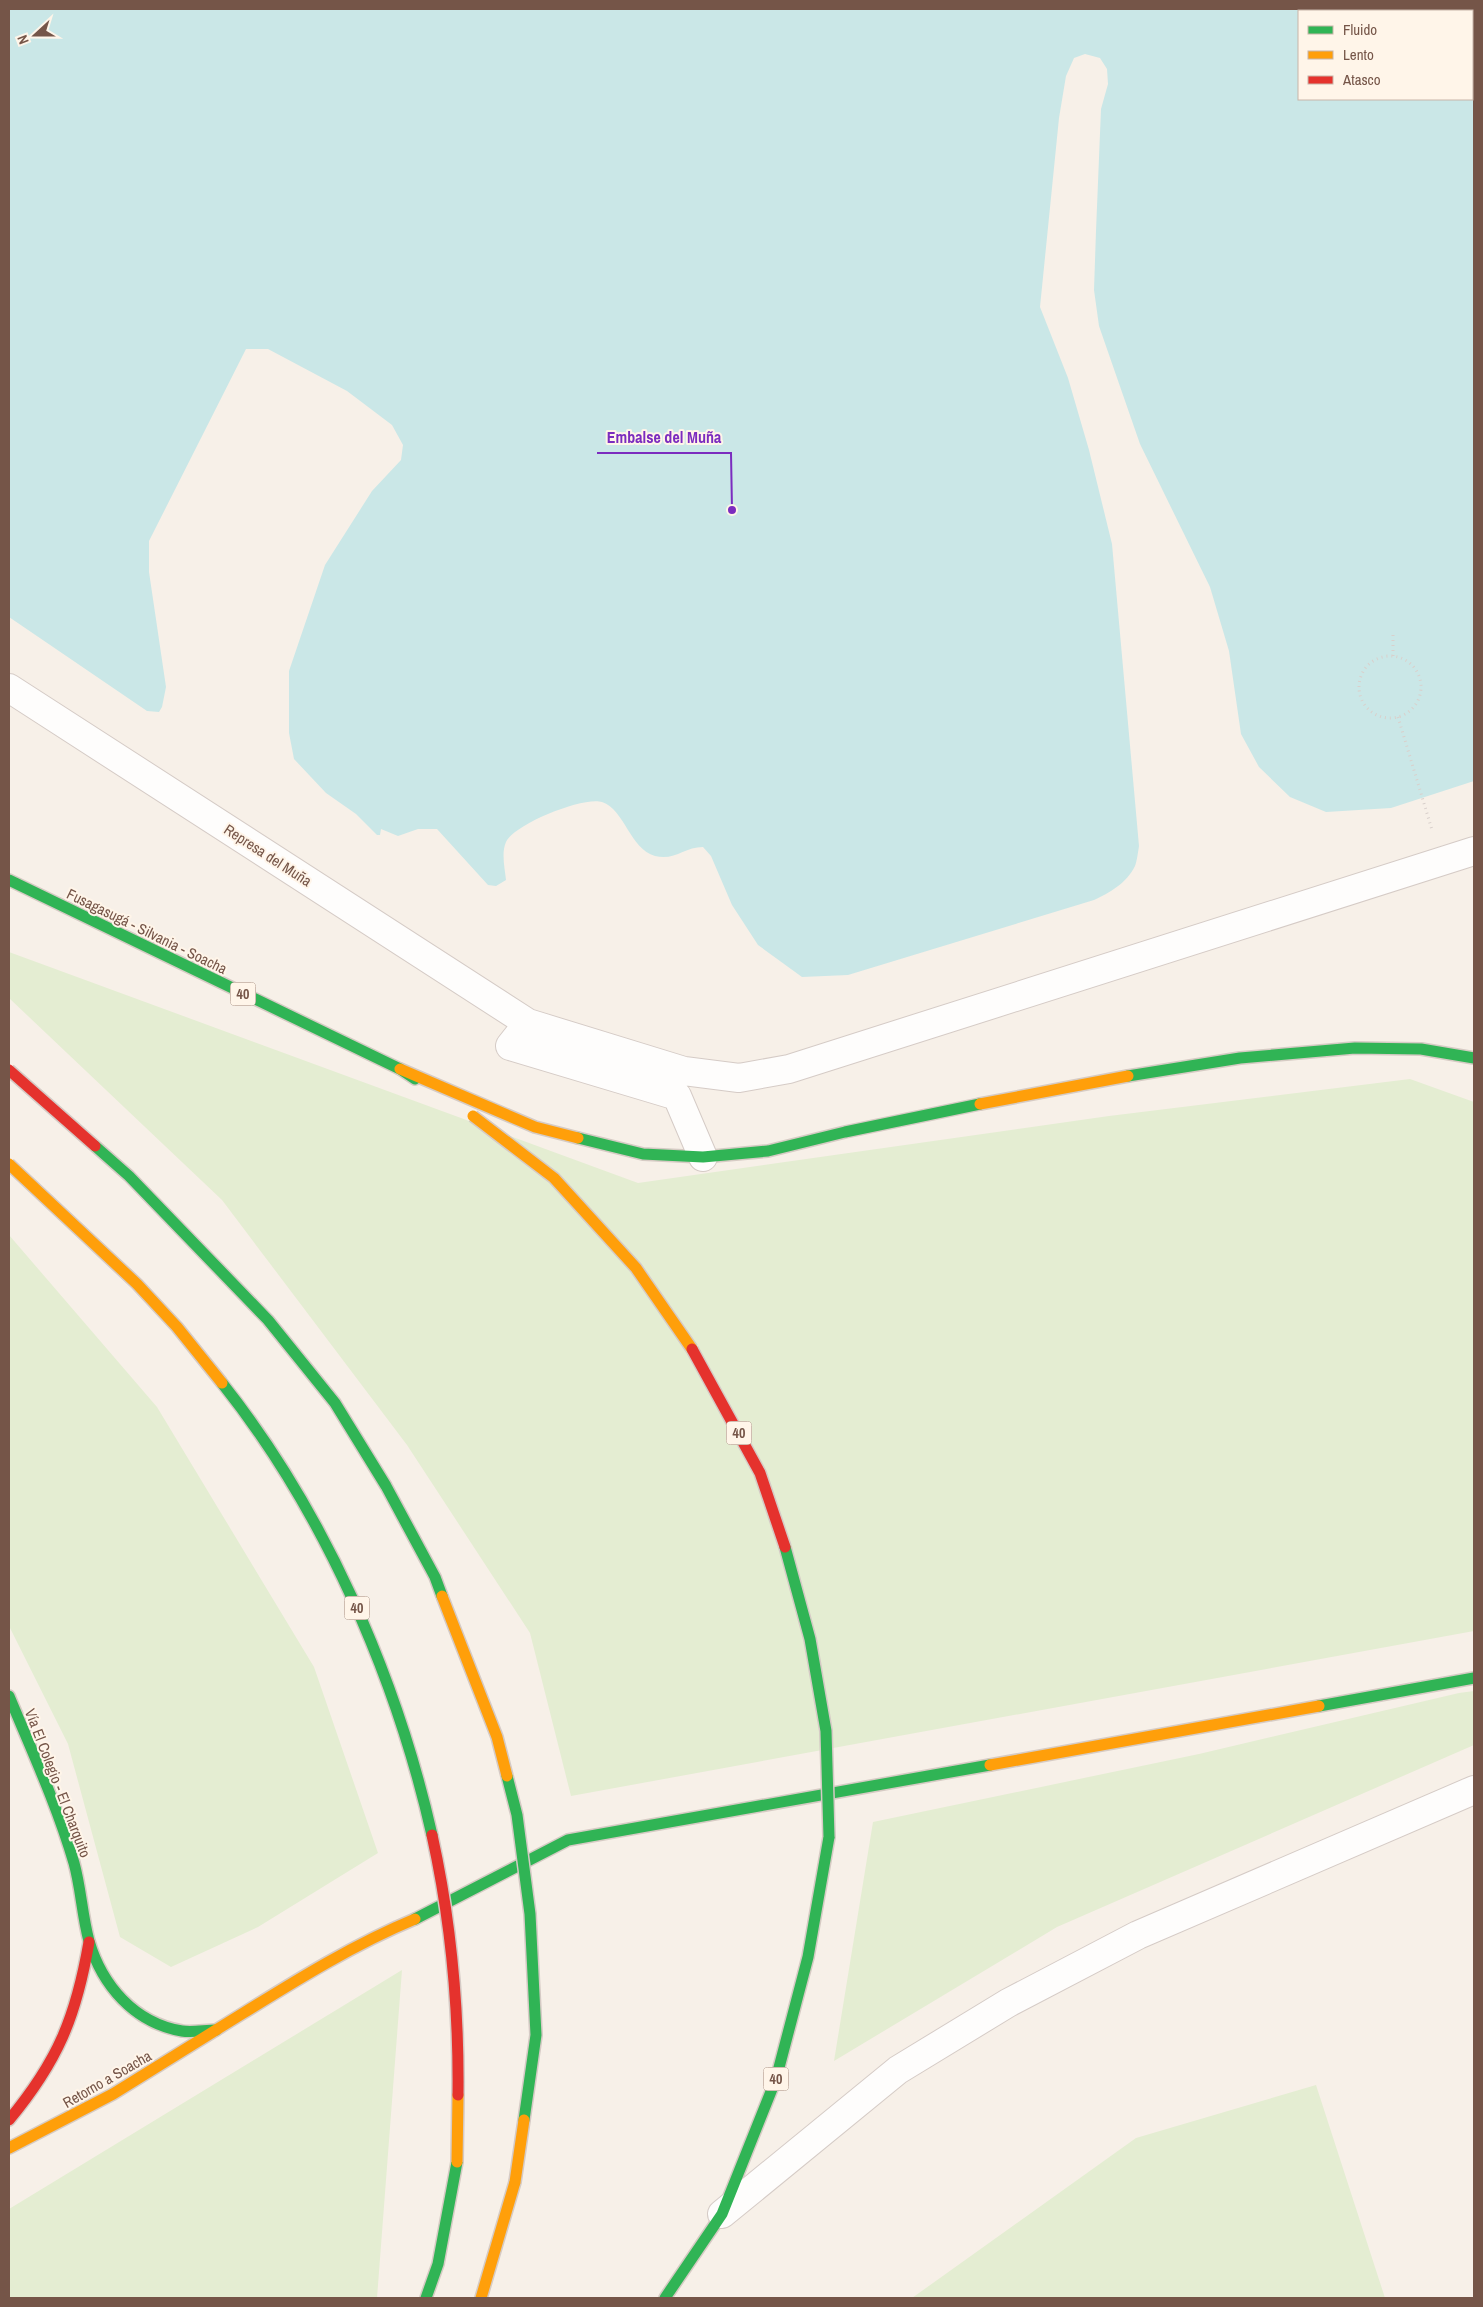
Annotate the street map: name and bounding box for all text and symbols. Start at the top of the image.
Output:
north arrow [10,10,60,60]
legend [1298,10,1473,100]
text: Fluido [1343,19,1377,40]
text: N [13,33,33,47]
text: Lento [1343,44,1374,65]
text: Atasco [1342,69,1381,90]
callout: Embalse del Muña [597,422,731,453]
text: Embalse del Muña [607,426,722,448]
street label: Represa del Muña [220,819,316,891]
street label: Fusagasugá - Silvania - Soacha [63,883,231,979]
road number: 40 [230,982,256,1006]
road number: 40 [726,1422,752,1445]
road number: 40 [344,1596,370,1620]
street label: Vía El Colegio - El Charquito [20,1706,96,1861]
street label: Retorno a Soacha [59,2045,155,2113]
road number: 40 [764,2068,788,2090]

